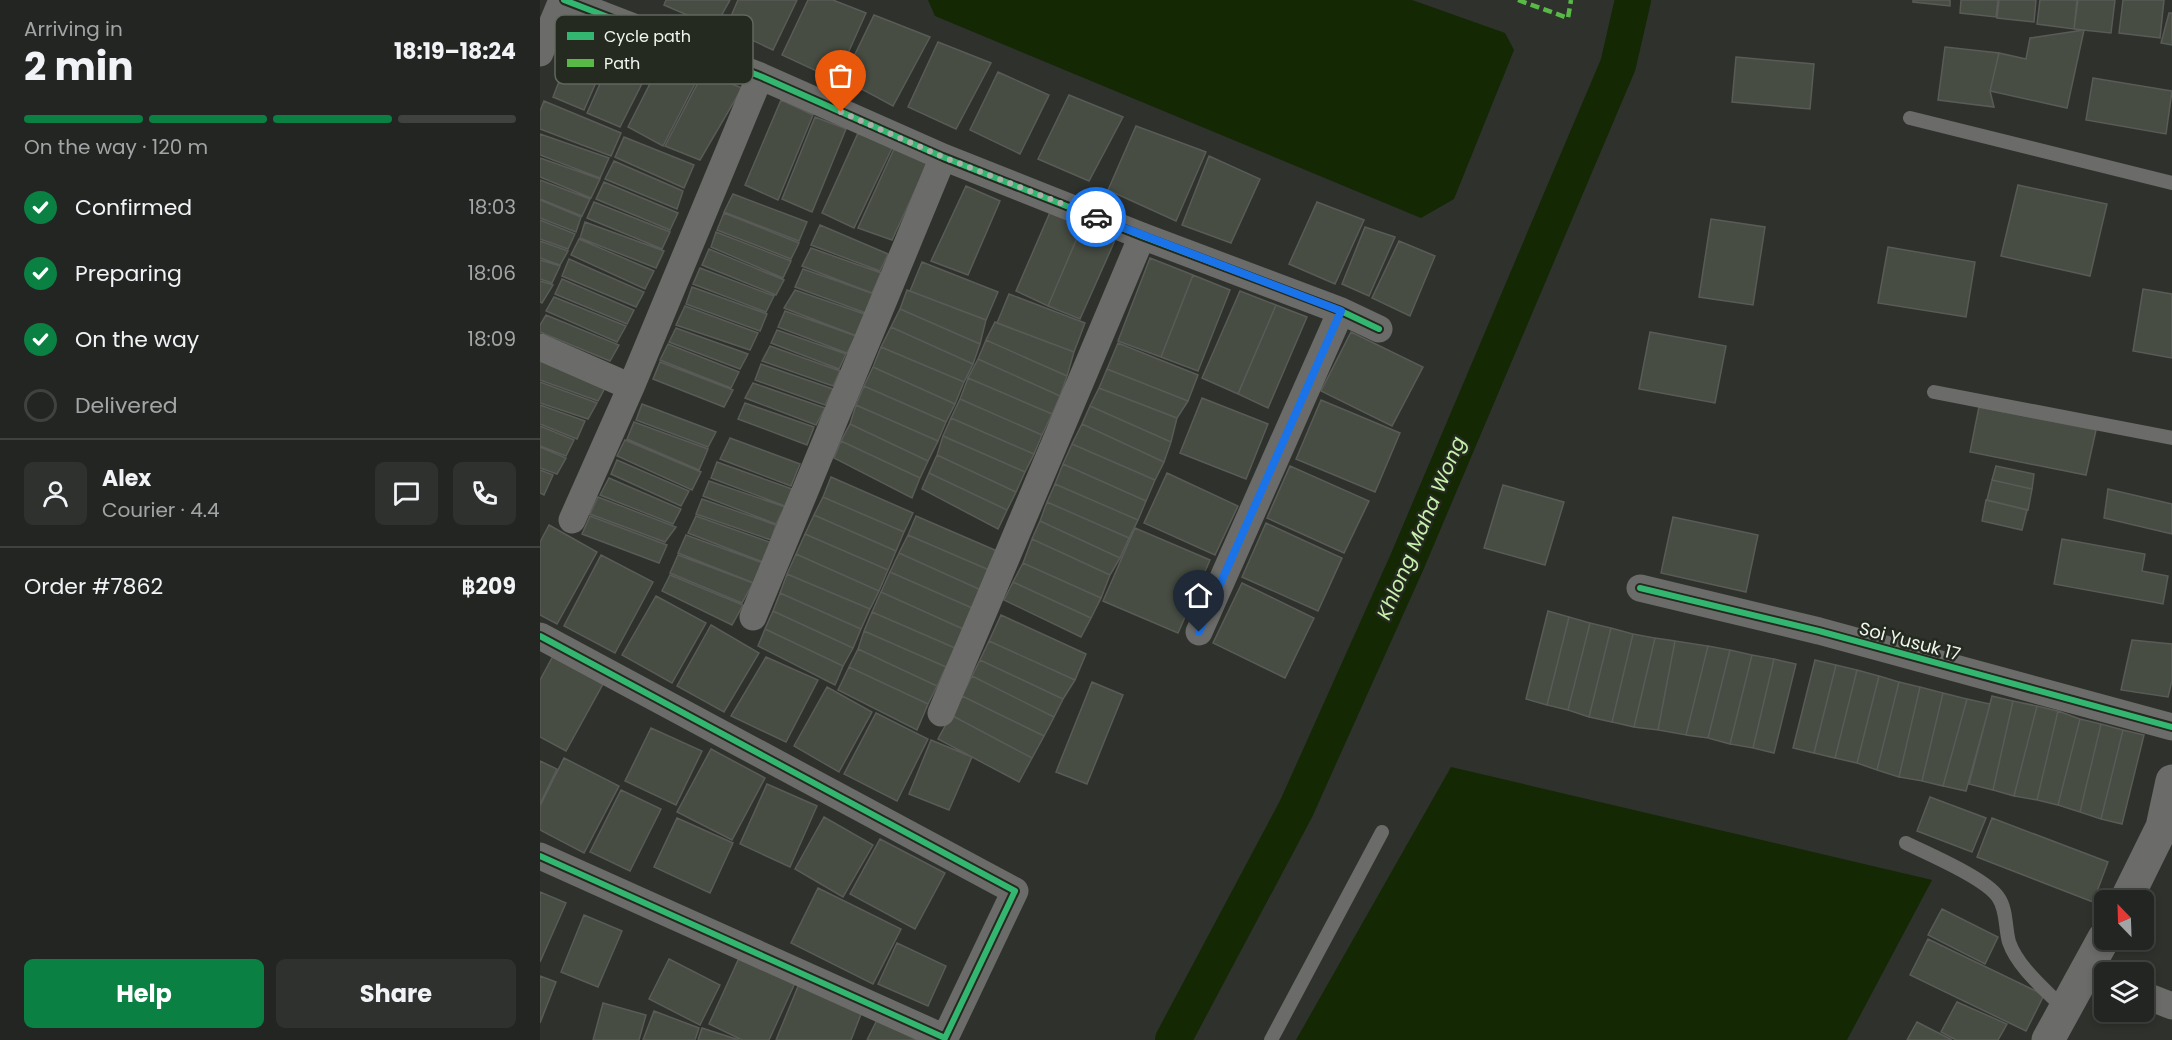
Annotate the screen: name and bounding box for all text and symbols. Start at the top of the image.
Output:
text: Arriving in [24,15,123,43]
legend [555,15,753,84]
text: Cycle path [604,25,691,48]
text: 18:19–18:24 [394,36,516,67]
text: 2 min [24,39,134,94]
pin [815,50,866,112]
text: Path [604,52,640,75]
icon: bag [824,59,857,92]
text: On the way · 120 m [24,133,208,161]
courier [1066,187,1126,247]
icon: check [24,191,57,224]
text: Confirmed [75,192,192,223]
text: 18:03 [468,193,516,221]
icon: car [1080,201,1113,234]
icon: check [24,257,57,290]
text: Preparing [75,258,182,289]
text: 18:06 [467,259,516,287]
icon: check [24,323,57,356]
text: On the way [75,324,199,355]
text: 18:09 [468,325,516,353]
text: Delivered [75,390,178,421]
water label: Khlong Maha Wong [1370,432,1472,624]
button: person [24,462,87,525]
button: chat [375,462,438,525]
button: phone [453,462,516,525]
text: Alex [102,463,151,494]
text: Courier · 4.4 [102,496,220,524]
pin [1173,570,1224,632]
text: Order #7862 [24,571,163,602]
text: ฿209 [462,571,516,602]
icon: home [1182,579,1215,612]
street label: Soi Yusuk 17 [1857,615,1964,667]
north arrow [2094,890,2154,950]
map controls [2094,890,2154,1022]
button: Help [24,959,264,1028]
button: Share [276,959,516,1028]
button: layers [2094,962,2154,1022]

